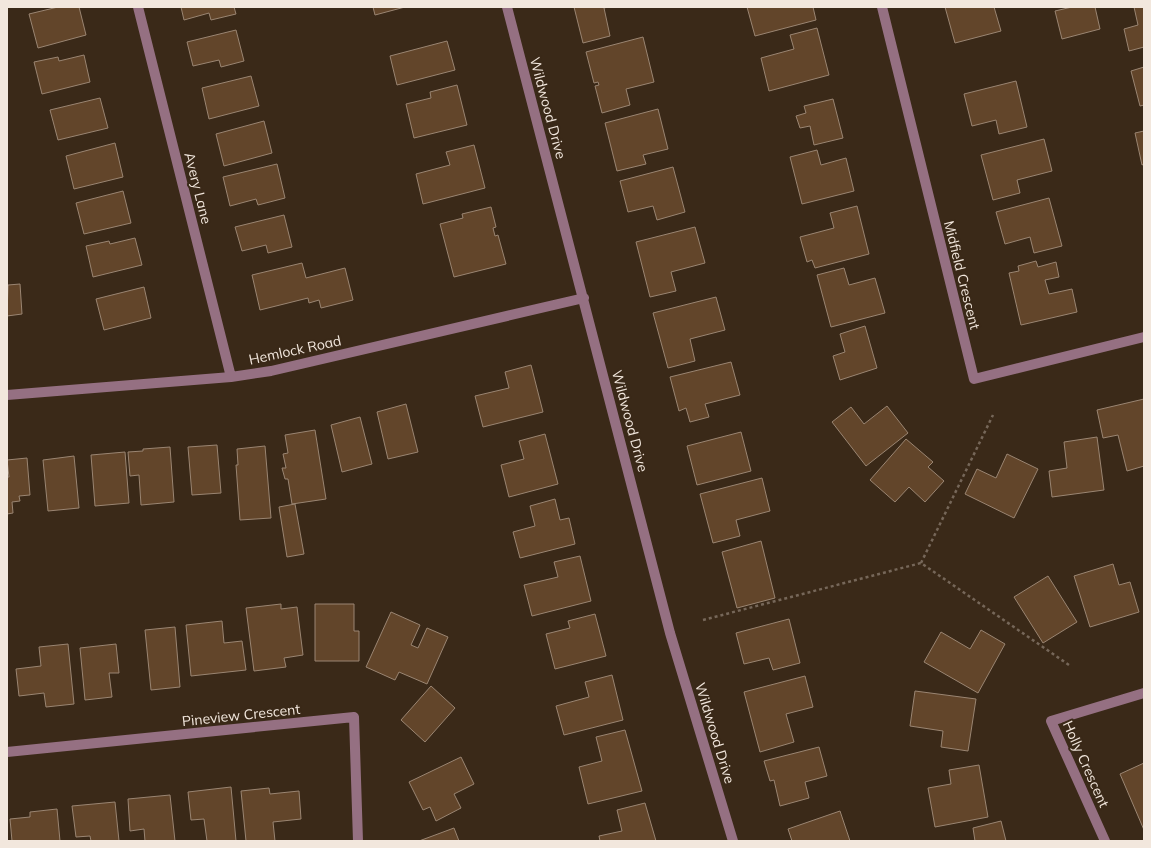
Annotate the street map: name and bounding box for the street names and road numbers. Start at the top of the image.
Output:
street label: Wildwood Drive [526,55,570,161]
street label: Avery Lane [180,150,216,226]
street label: Midfield Crescent [940,219,984,331]
street label: Hemlock Road [247,331,343,369]
street label: Wildwood Drive [608,368,652,474]
street label: Wildwood Drive [691,680,739,786]
street label: Pineview Crescent [181,700,301,730]
street label: Holly Crescent [1059,718,1113,810]

